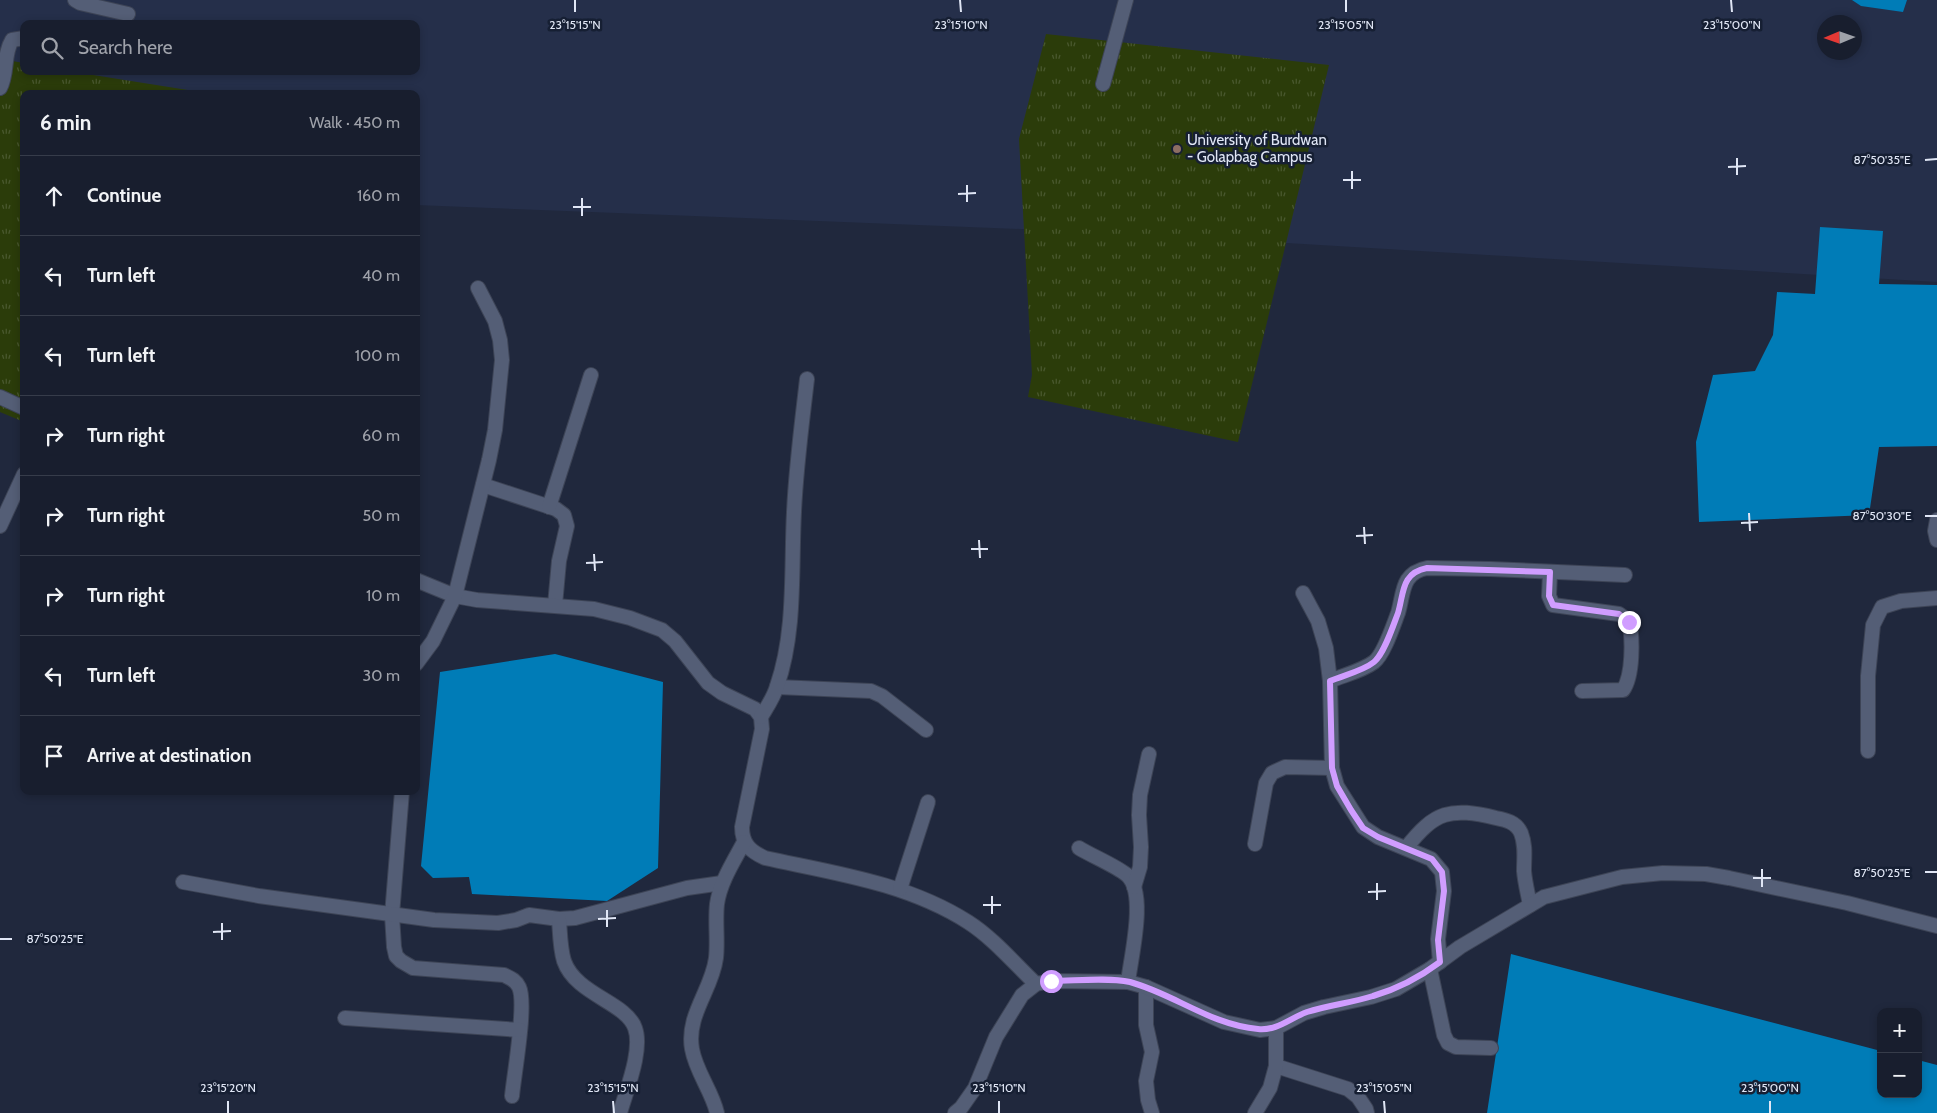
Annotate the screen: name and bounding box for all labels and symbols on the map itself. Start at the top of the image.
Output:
north arrow [1817,15,1862,60]
text: 23°15'15"N [549,17,601,32]
text: 23°15'10"N [934,17,988,32]
text: 23°15'05"N [1318,17,1374,32]
text: 23°15'00"N [1703,17,1761,32]
place label: University of Burdwan - Golapbag Campus [1187,131,1327,166]
marker: University of Burdwan - Golapbag Campus [1171,143,1183,155]
text: 87°50'35"E [1853,152,1911,167]
text: 87°50'30"E [1852,508,1912,523]
route end [1618,611,1641,634]
text: 87°50'25"E [1853,865,1911,880]
text: 87°50'25"E [26,931,84,946]
route start [1040,970,1063,993]
text: 23°15'20"N [200,1080,256,1095]
text: 23°15'15"N [587,1080,639,1095]
text: 23°15'10"N [972,1080,1026,1095]
text: 23°15'05"N [1356,1080,1412,1095]
text: 23°15'00"N [1741,1080,1799,1095]

